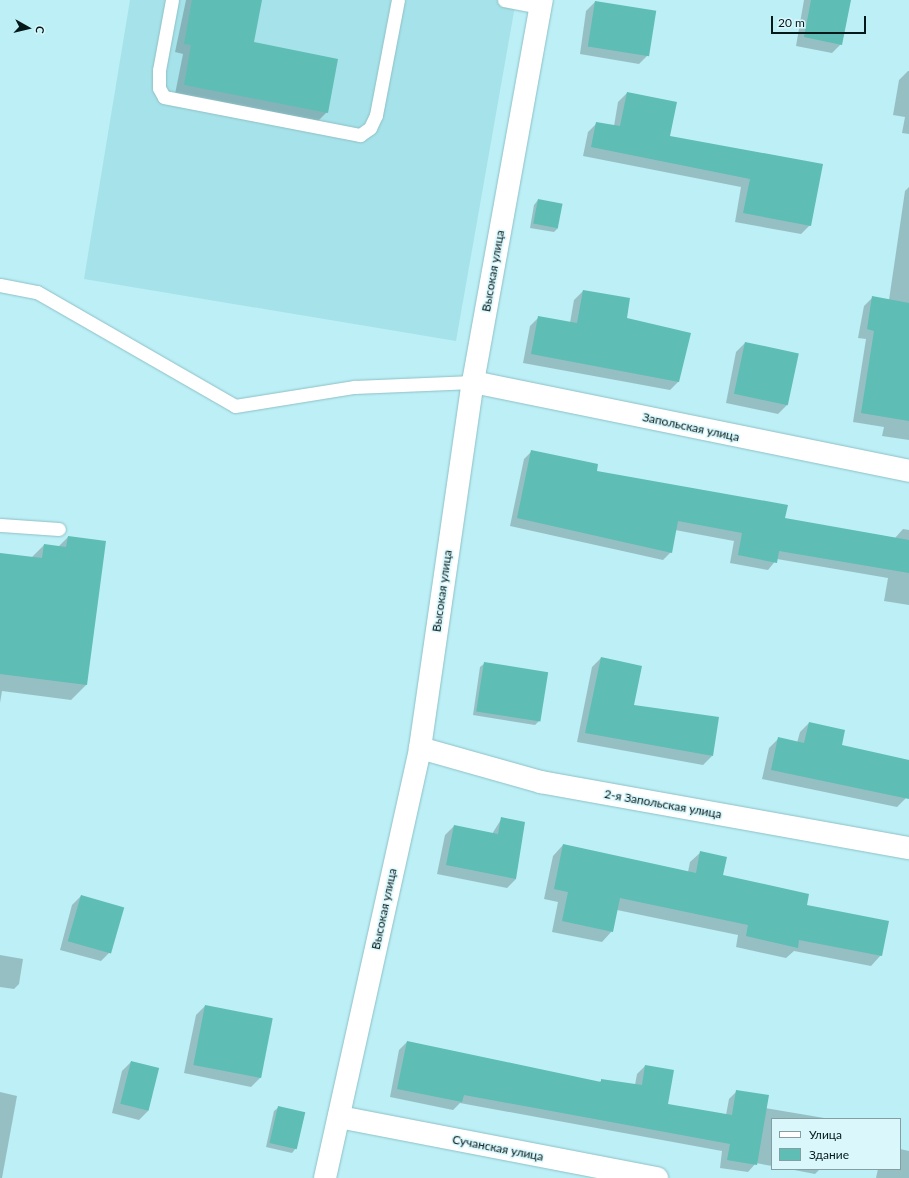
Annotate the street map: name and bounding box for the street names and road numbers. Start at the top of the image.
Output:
street label: Высокая улица [479,229,507,313]
street label: Запольская улица [641,410,741,444]
street label: Высокая улица [429,549,455,633]
street label: 2-я Запольская улица [603,787,723,821]
street label: Высокая улица [368,867,400,951]
street label: Сучанская улица [451,1132,545,1164]

